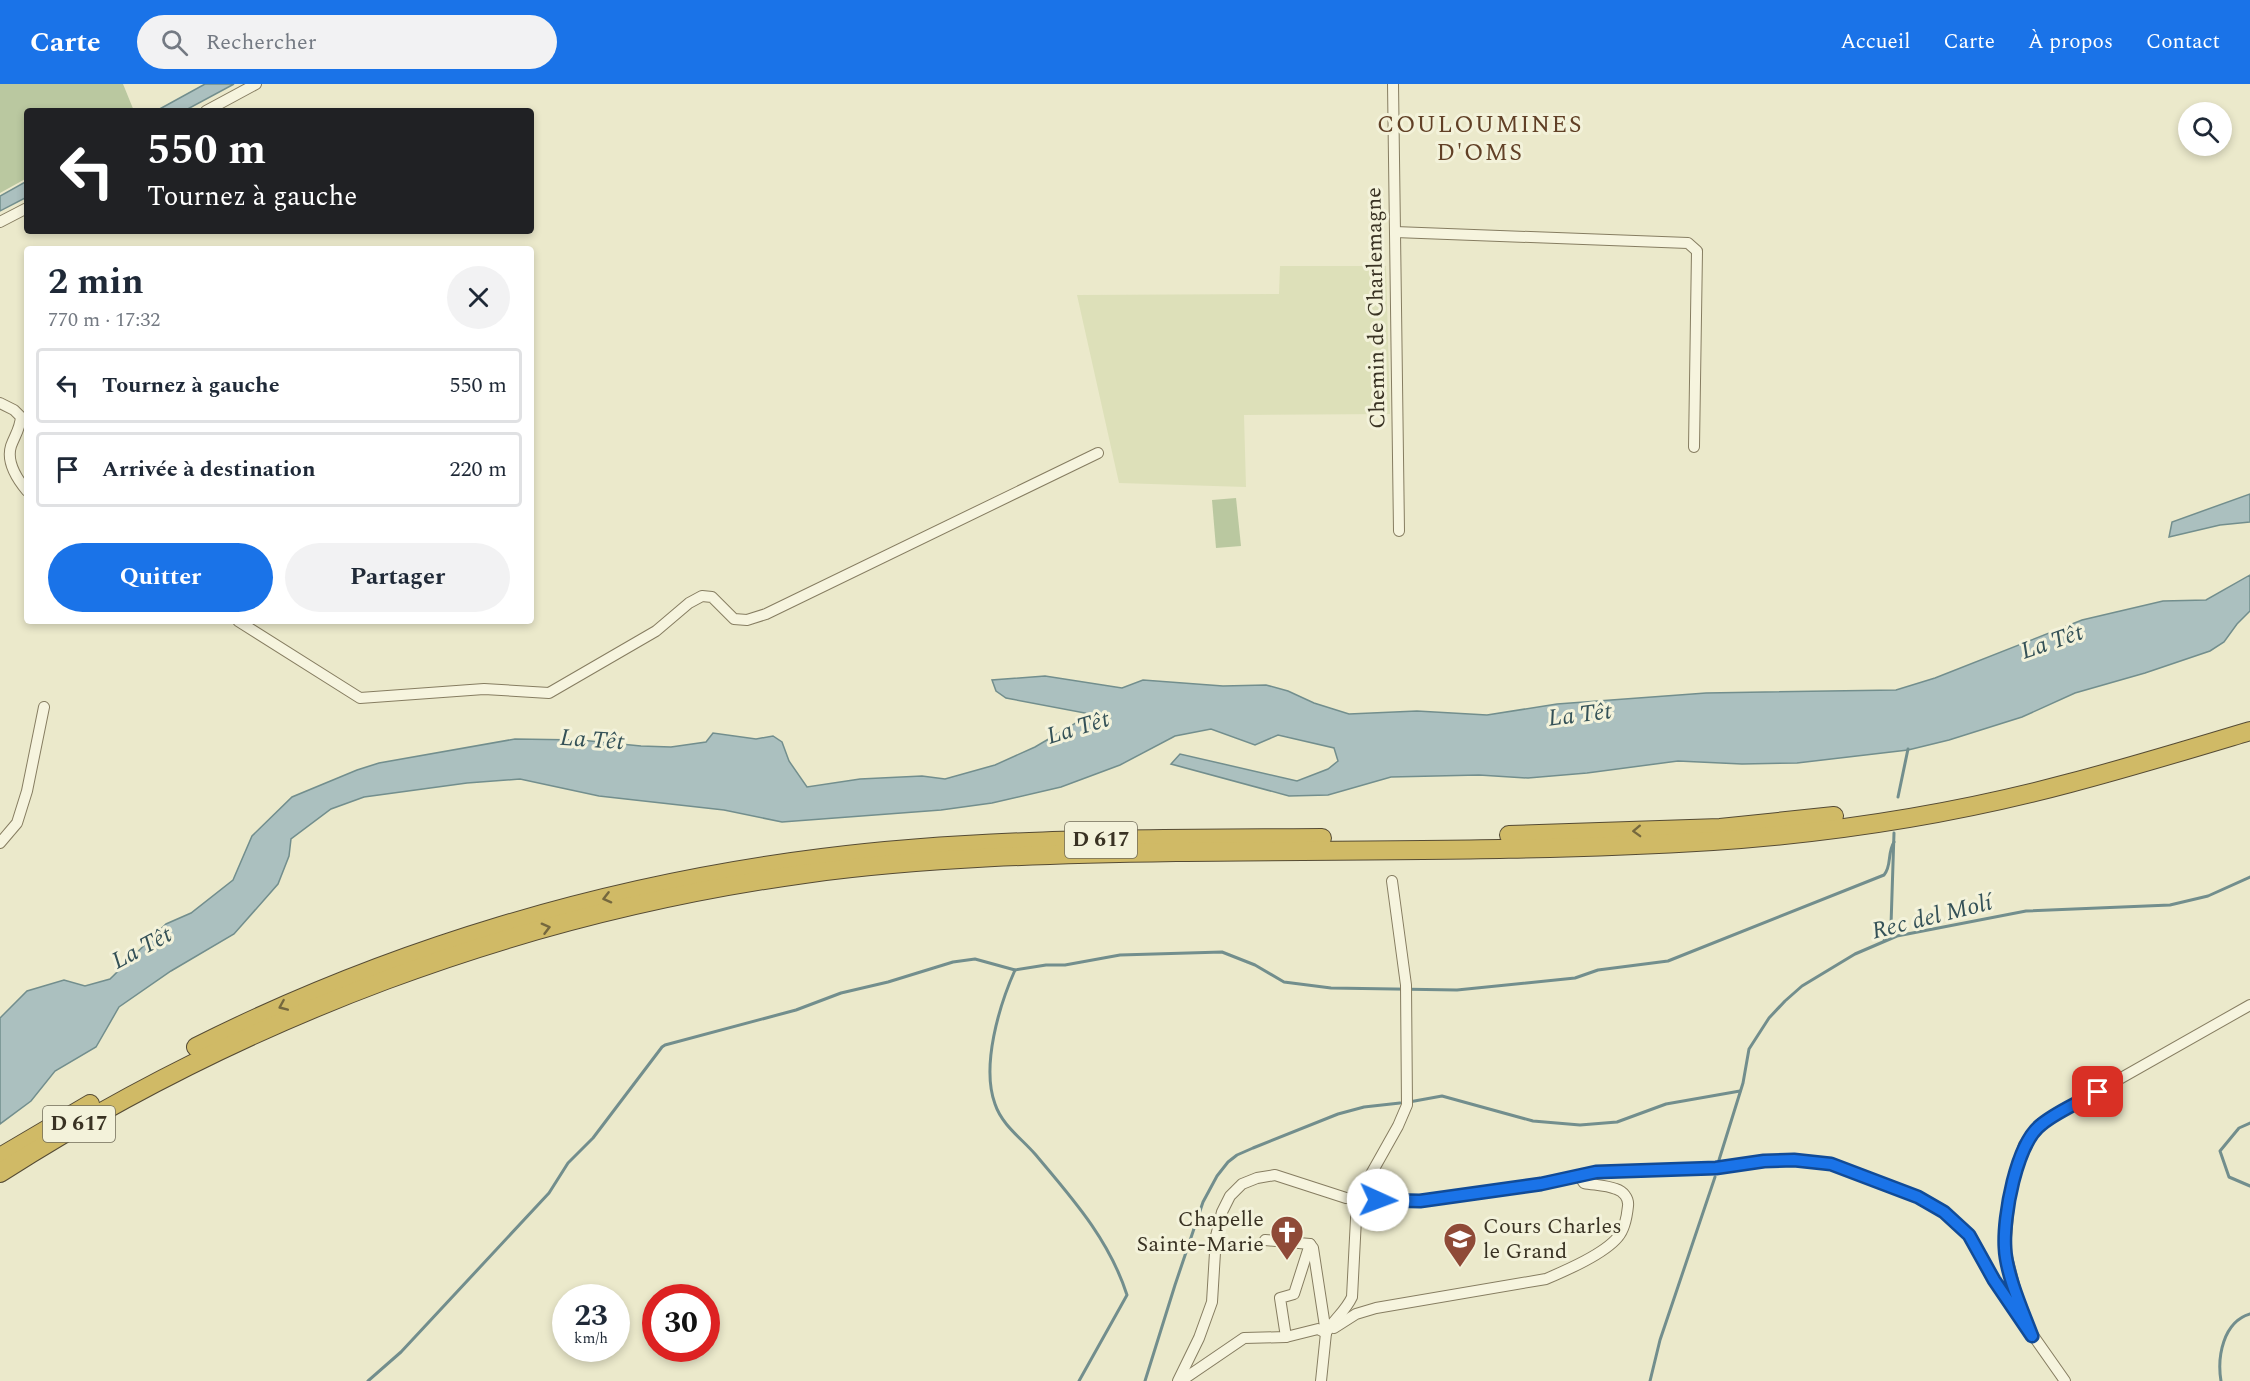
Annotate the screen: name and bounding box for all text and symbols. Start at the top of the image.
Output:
search box [137,15,557,69]
text: Carte [30,21,101,64]
icon: search [158,26,191,59]
text: Rechercher [206,26,316,59]
text: Accueil [1840,26,1911,58]
text: Carte [1944,26,1995,58]
text: À propos [2028,26,2113,58]
text: Contact [2146,26,2220,58]
map controls [2178,102,2232,156]
button: search [2178,102,2232,156]
district label: COULOUMINES D'OMS [1377,107,1583,171]
text: 550 m [147,119,266,182]
icon: left [48,132,126,210]
text: Tournez à gauche [147,176,357,218]
street label: Chemin de Charlemagne [1357,187,1395,429]
text: 2 min [48,255,144,310]
button: close [447,266,510,329]
text: 770 m · 17:32 [48,305,160,335]
icon: left [51,369,84,402]
text: Tournez à gauche [102,369,280,402]
text: 550 m [450,369,507,402]
icon: arrive [51,453,84,486]
text: Arrivée à destination [102,453,316,486]
text: 220 m [450,453,507,486]
button: Quitter [48,543,273,612]
button: Partager [285,543,510,612]
water label: La Têt [2016,614,2089,669]
water label: La Têt [1546,693,1614,737]
water label: La Têt [1042,701,1114,755]
water label: La Têt [559,720,626,760]
road number: D 617 [1065,822,1137,858]
one-way arrow [1633,825,1642,837]
water label: Rec del Molí [1868,884,1998,949]
one-way arrow [602,890,612,903]
water label: La Têt [105,917,179,979]
one-way arrow [540,923,550,935]
one-way arrow [278,998,289,1010]
pin [2072,1066,2123,1117]
icon: arrive [2081,1075,2114,1108]
road number: D 617 [43,1106,115,1142]
position arrow [1346,1168,1410,1232]
place label: Chapelle Sainte-Marie [1136,1203,1264,1261]
place label: Cours Charles le Grand [1483,1210,1622,1268]
church icon: Chapelle Sainte-Marie [1269,1214,1305,1261]
school or university icon: Cours Charles le Grand [1442,1221,1478,1268]
speed limit sign: 30 [642,1284,720,1362]
text: 23 [574,1293,608,1339]
text: km/h [574,1327,608,1350]

